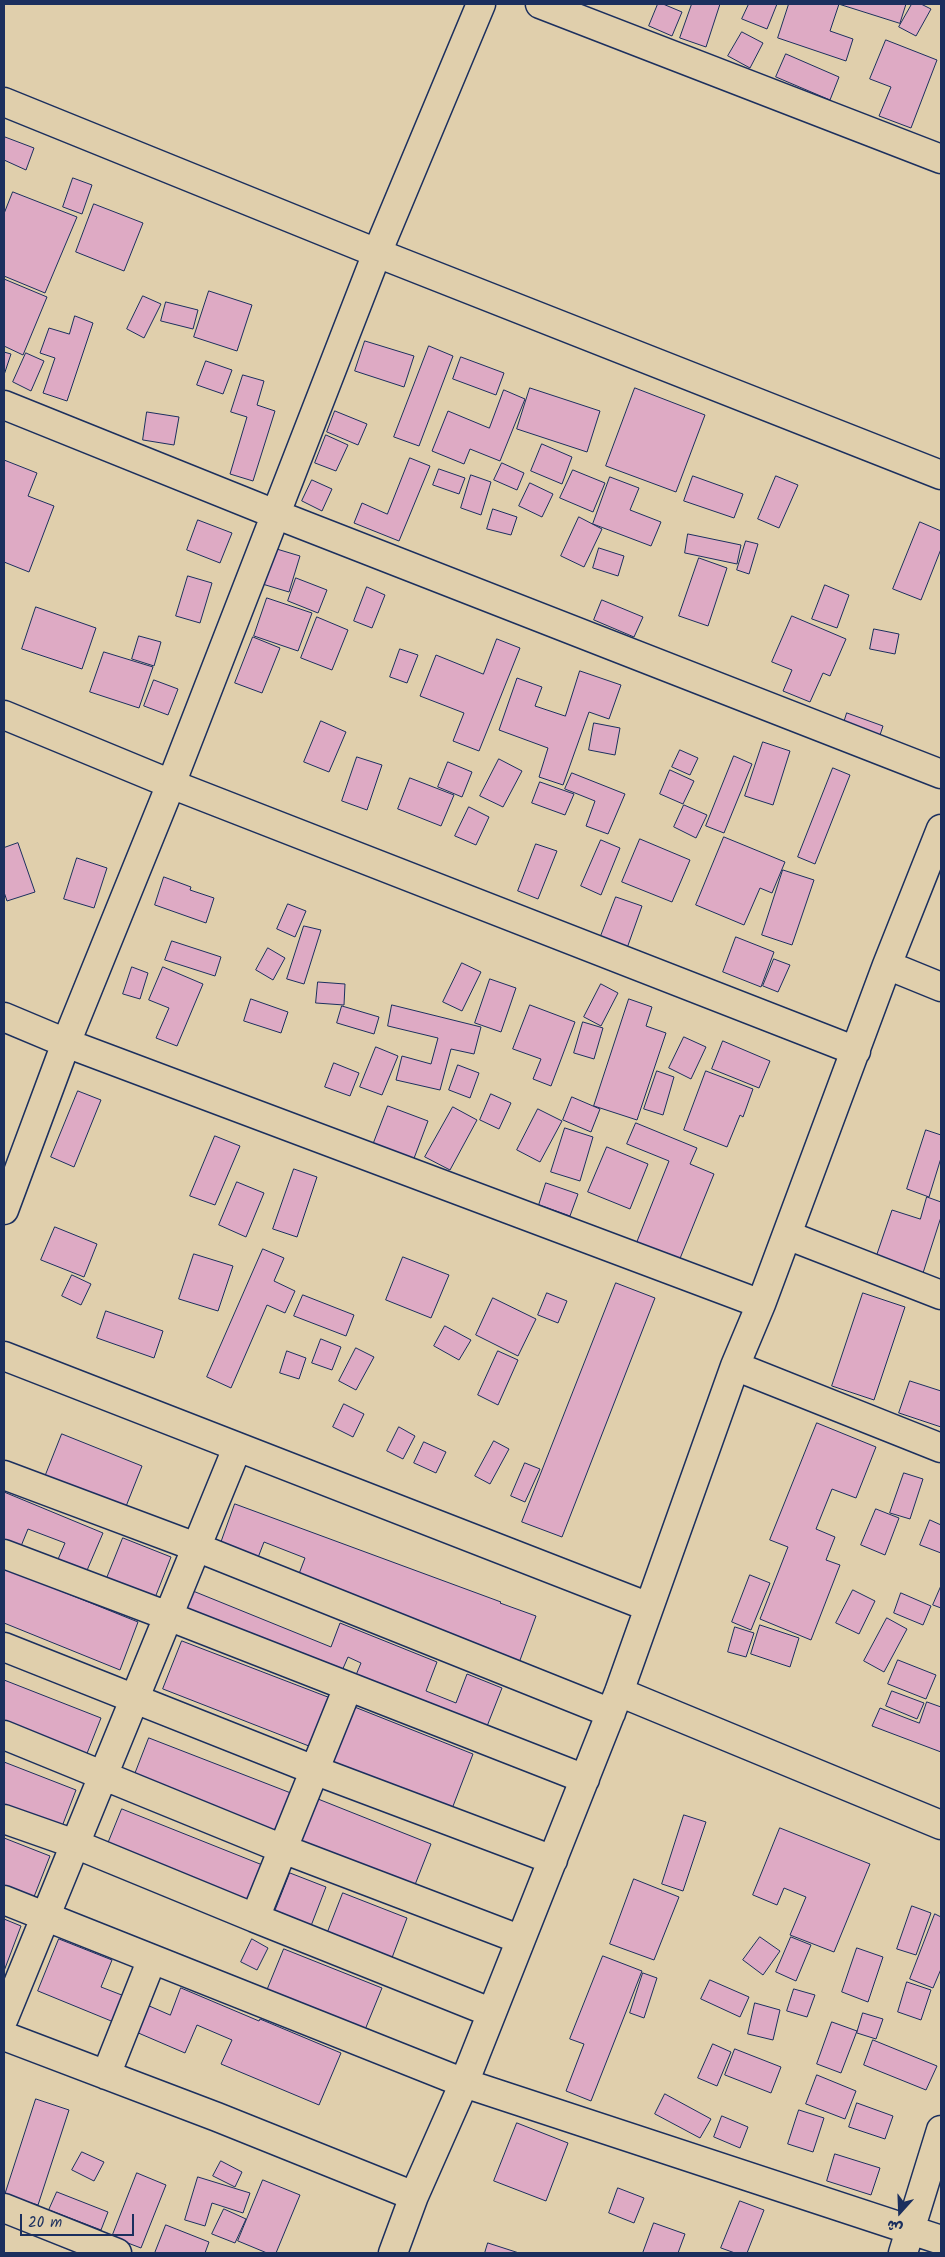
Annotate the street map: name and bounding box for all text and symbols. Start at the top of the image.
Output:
north arrow [875,2187,925,2237]
scale bar [22,2204,136,2236]
text: 20 m [28,2211,62,2235]
text: ش [884,2213,906,2239]

